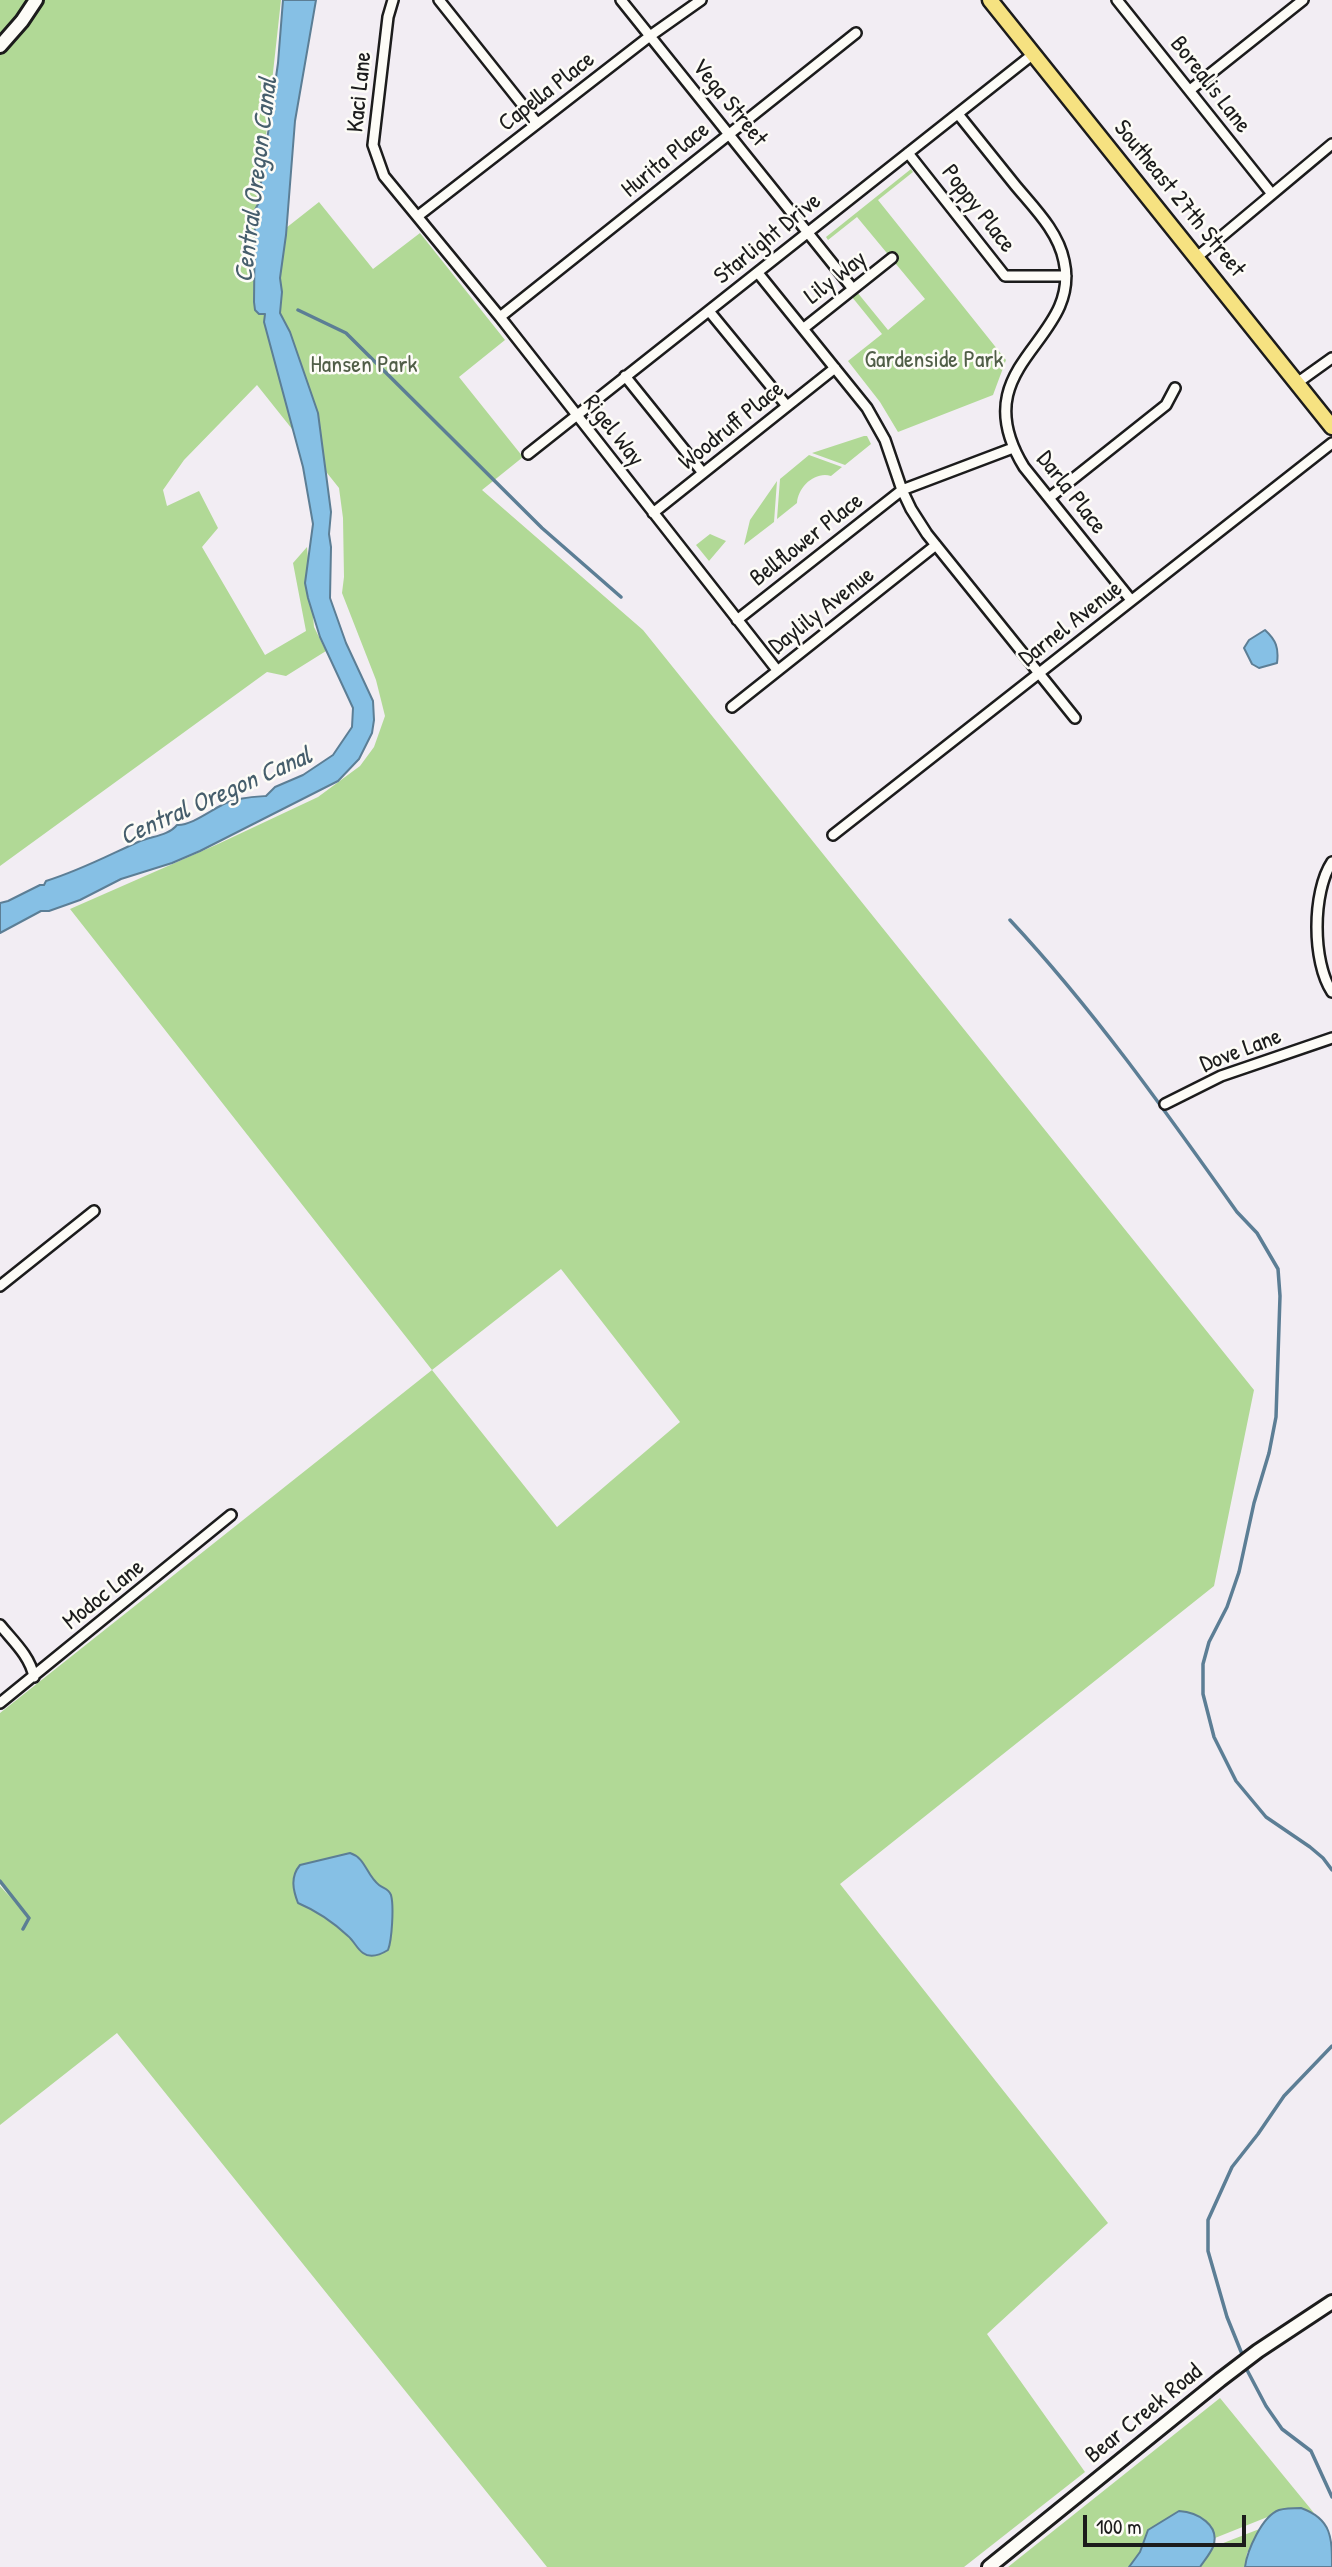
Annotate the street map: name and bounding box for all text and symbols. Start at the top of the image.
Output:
street label: Borealis Lane [1163,31,1257,139]
street label: Capella Place [493,46,601,138]
street label: Kaci Lane [341,50,379,134]
street label: Vega Street [685,53,773,153]
water label: Central Oregon Canal [229,76,285,284]
street label: Southeast 27th Street [1107,115,1251,283]
street label: Hurita Place [616,116,716,204]
street label: Poppy Place [935,159,1021,259]
street label: Starlight Drive [709,187,827,291]
street label: Lily Way [799,245,873,311]
park label: Gardenside Park [864,347,1004,375]
park label: Hansen Park [311,352,417,380]
street label: Woodruff Place [674,375,790,477]
street label: Rigel Way [576,390,650,472]
street label: Darla Place [1030,446,1112,540]
street label: Bellflower Place [745,487,869,593]
street label: Daylily Avenue [764,561,880,661]
street label: Darnel Avenue [1014,575,1128,673]
water label: Central Oregon Canal [115,741,317,853]
street label: Dove Lane [1196,1022,1286,1080]
street label: Modoc Lane [57,1553,151,1637]
street label: Bear Creek Road [1080,2358,1208,2470]
scale bar [1087,2500,1250,2544]
text: 100 m [1096,2512,1142,2541]

